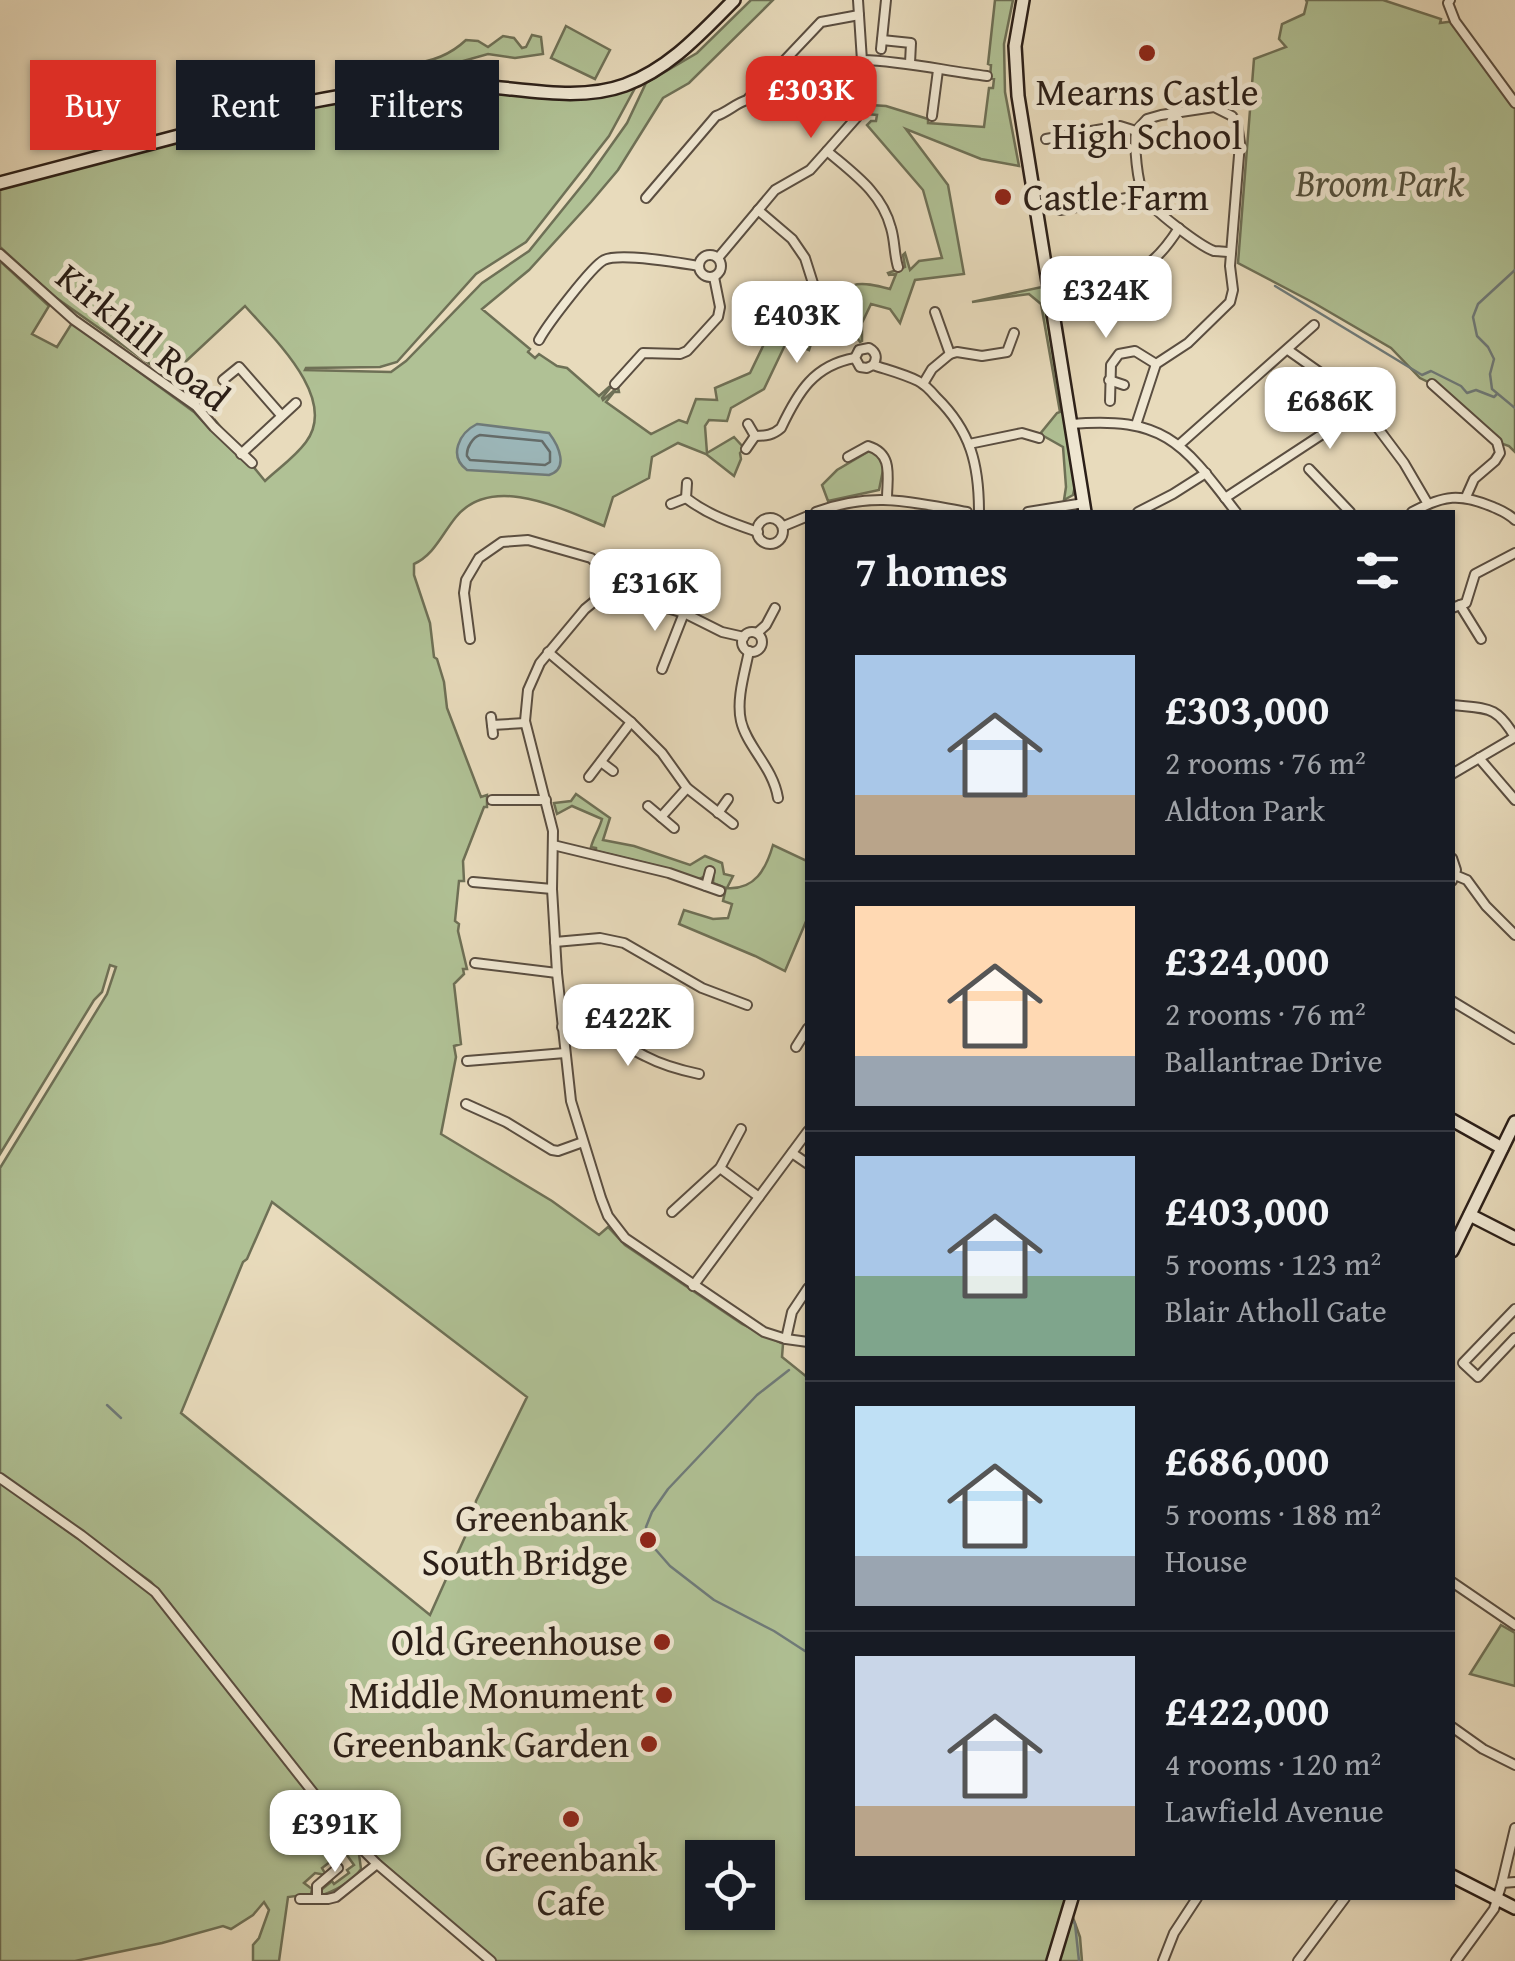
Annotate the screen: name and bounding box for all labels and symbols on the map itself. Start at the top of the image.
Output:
marker: Mearns Castle High School [1136,42,1158,64]
pin: £303K [741,56,881,141]
place label: Mearns Castle High School [1035,63,1259,163]
park label: Broom Park [1295,154,1465,210]
place label: Castle Farm [1023,168,1209,224]
marker: Castle Farm [992,186,1014,208]
street label: Kirkhill Road [45,249,243,424]
pin: £324K [1036,256,1176,341]
pin: £403K [727,281,867,366]
pin: £686K [1260,367,1400,452]
pin: £316K [585,549,725,634]
pin: £422K [558,984,698,1069]
place label: Greenbank South Bridge [421,1489,629,1589]
marker: Greenbank South Bridge [637,1529,659,1551]
place label: Old Greenhouse [391,1613,642,1669]
marker: Old Greenhouse [651,1631,673,1653]
place label: Middle Monument [349,1666,644,1722]
marker: Middle Monument [653,1684,675,1706]
place label: Greenbank Garden [333,1715,629,1771]
marker: Greenbank Garden [638,1733,660,1755]
pin: £391K [265,1790,405,1875]
marker: Greenbank Cafe [560,1808,582,1830]
place label: Greenbank Cafe [485,1829,658,1929]

